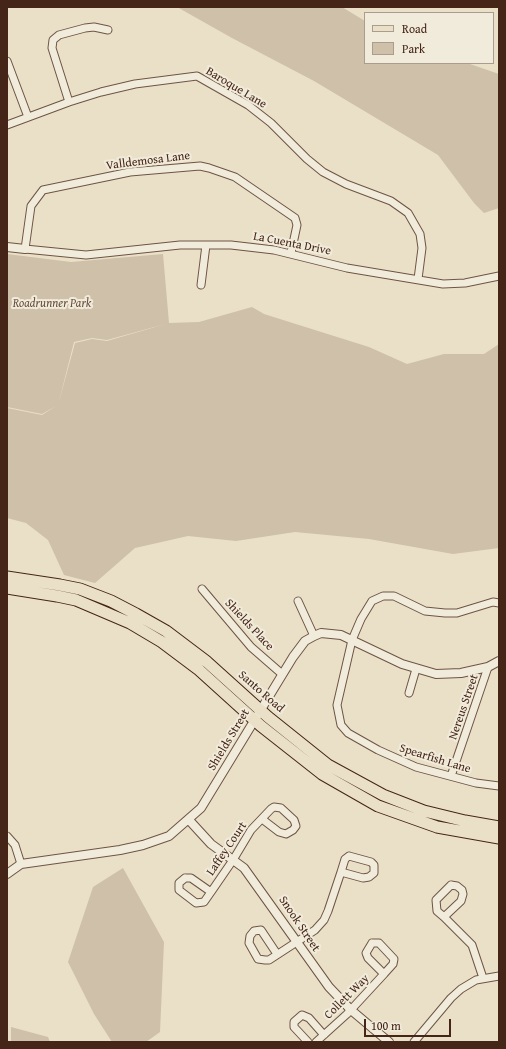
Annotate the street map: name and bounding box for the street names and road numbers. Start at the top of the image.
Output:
street label: Baroque Lane [203,64,269,112]
street label: Valldemosa Lane [105,149,191,173]
street label: La Cuenta Drive [252,229,332,259]
street label: Shields Place [221,596,277,654]
street label: Santo Road [235,668,287,716]
street label: Nereus Street [446,672,482,742]
street label: Shields Street [205,707,253,773]
street label: Spearfish Lane [398,741,472,777]
street label: Laffey Court [204,819,250,879]
street label: Snook Street [275,893,323,955]
street label: Collett Way [322,972,372,1022]

